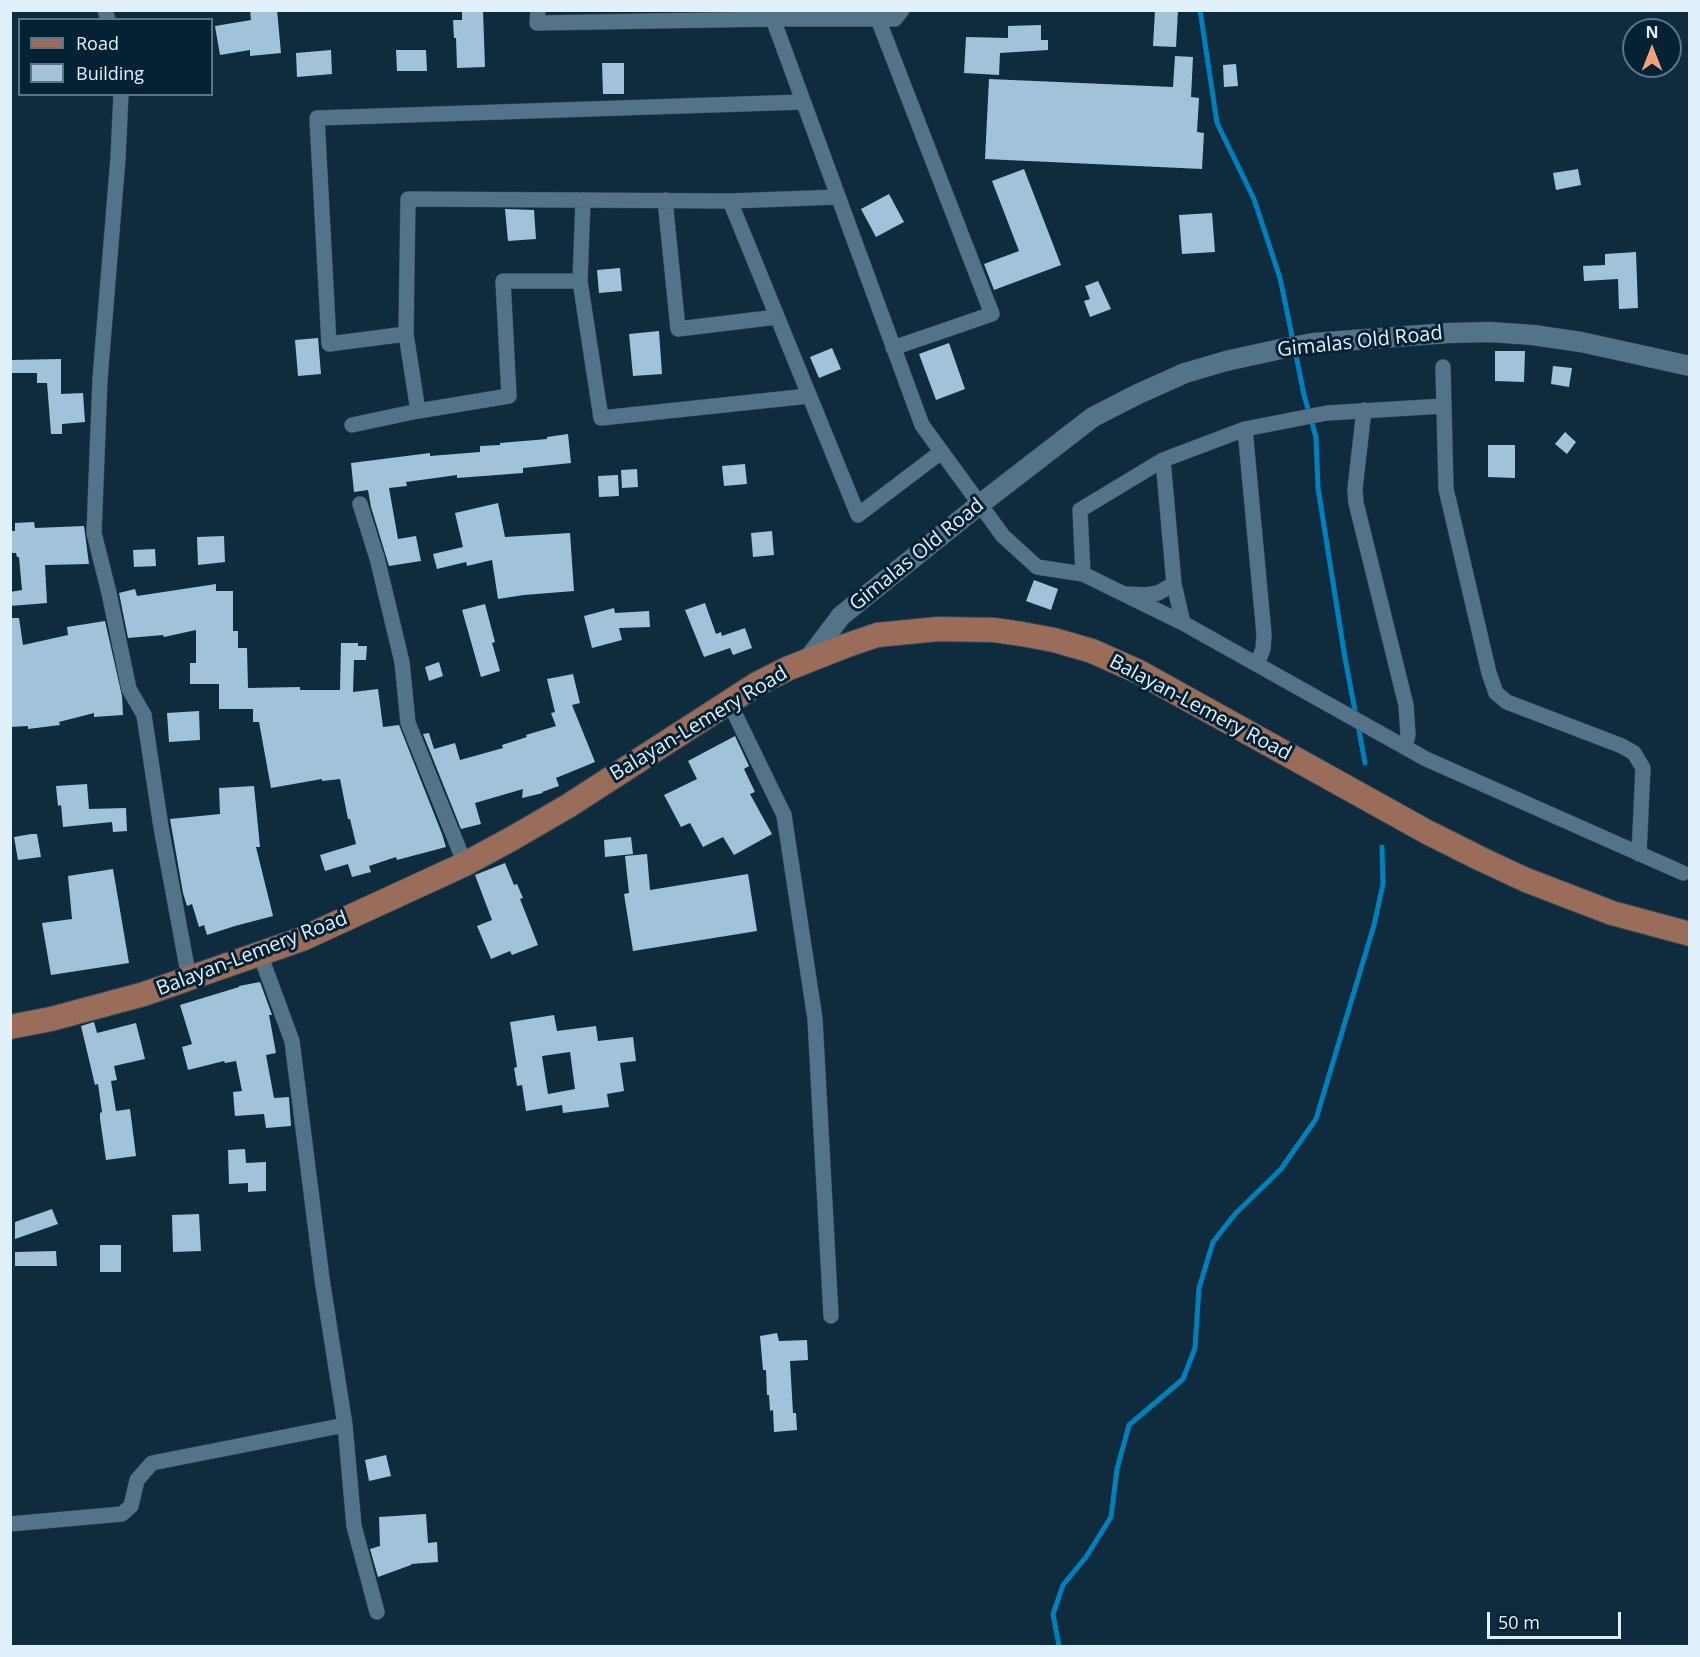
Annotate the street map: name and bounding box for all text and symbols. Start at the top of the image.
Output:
legend [18,18,213,96]
north arrow [1622,18,1682,78]
text: N [1645,21,1659,43]
text: Road [76,31,119,55]
text: Building [76,61,144,85]
street label: Gimalas Old Road [1276,321,1444,363]
street label: Gimalas Old Road [845,493,989,617]
street label: Balayan-Lemery Road [1105,650,1295,766]
street label: Balayan-Lemery Road [606,662,792,786]
street label: Balayan-Lemery Road [153,907,351,1001]
scale bar [1490,1600,1624,1638]
text: 50 m [1498,1610,1540,1634]

